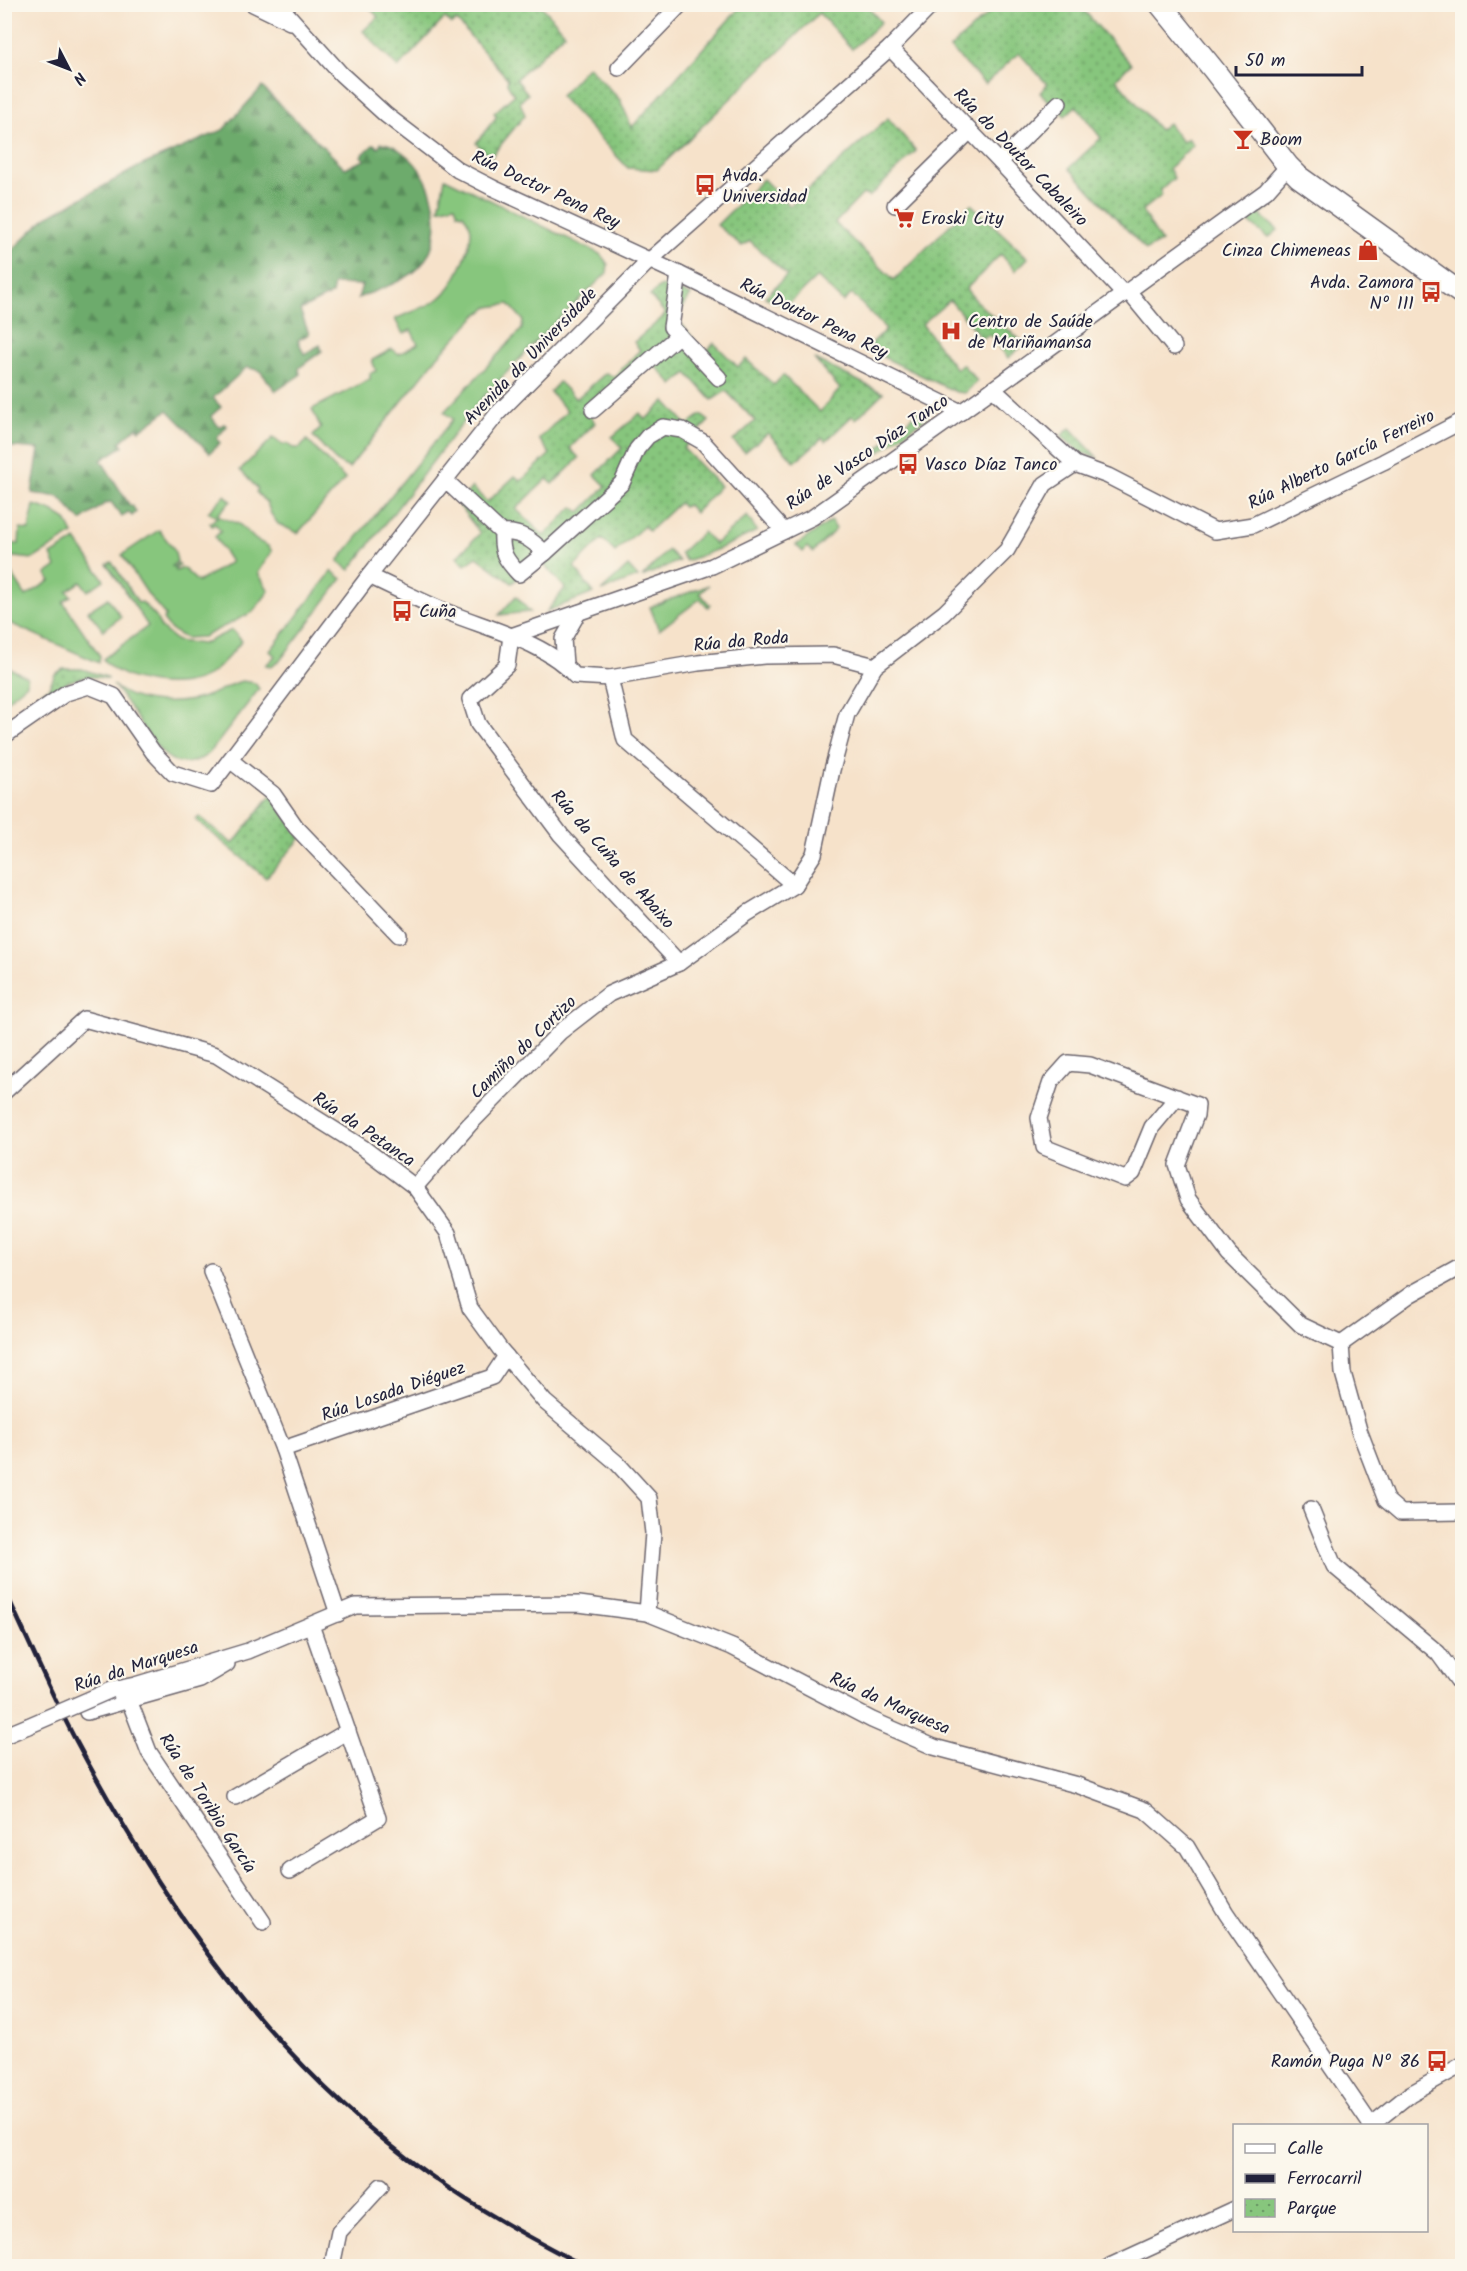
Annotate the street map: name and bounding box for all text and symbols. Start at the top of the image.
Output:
north arrow [39,39,99,99]
scale bar [1236,39,1362,77]
text: 50 m [1245,47,1285,76]
text: N [66,66,92,90]
street label: Rúa do Doutor Cabaleiro [946,82,1094,234]
place label: Boom [1260,126,1302,155]
bar icon: Boom [1231,127,1255,151]
street label: Rúa Doctor Pena Rey [466,143,625,238]
place label: Avda. Universidad [722,162,808,212]
bus stop icon: Avda. Universidad [693,173,717,197]
place label: Eroski City [921,205,1004,234]
supermarket icon: Eroski City [892,206,916,230]
place label: Cinza Chimeneas [1222,237,1351,266]
shop icon: Cinza Chimeneas [1356,238,1380,262]
place label: Avda. Zamora Nº 111 [1310,269,1414,319]
street label: Rúa Doutor Pena Rey [734,271,893,368]
bus stop icon: Avda. Zamora Nº 111 [1419,280,1443,304]
street label: Avenida da Universidade [457,281,605,433]
place label: Centro de Saúde de Mariñamansa [968,308,1093,358]
hospital icon: Centro de Saúde de Mariñamansa [939,319,963,343]
street label: Rúa de Vasco Díaz Tanco [780,388,955,519]
street label: Rúa Alberto García Ferreiro [1243,402,1440,518]
place label: Vasco Díaz Tanco [925,451,1057,480]
bus stop icon: Vasco Díaz Tanco [896,452,920,476]
place label: Cuña [419,598,456,627]
bus stop icon: Cuña [390,599,414,623]
street label: Rúa da Roda [692,624,790,661]
street label: Rúa da Cuña de Abaixo [543,784,681,936]
street label: Camiño do Cortizo [464,989,584,1107]
street label: Rúa da Petanca [306,1085,421,1175]
street label: Rúa Losada Diéguez [318,1354,469,1431]
street label: Rúa da Marquesa [70,1634,202,1701]
street label: Rúa da Marquesa [824,1665,954,1744]
street label: Rúa de Toribio García [150,1728,263,1880]
place label: Ramón Puga Nº 86 [1271,2048,1420,2077]
bus stop icon: Ramón Puga Nº 86 [1425,2049,1449,2073]
legend [1233,2124,1428,2232]
text: Calle [1287,2135,1323,2164]
text: Ferrocarril [1287,2165,1362,2194]
text: Parque [1287,2195,1336,2224]

